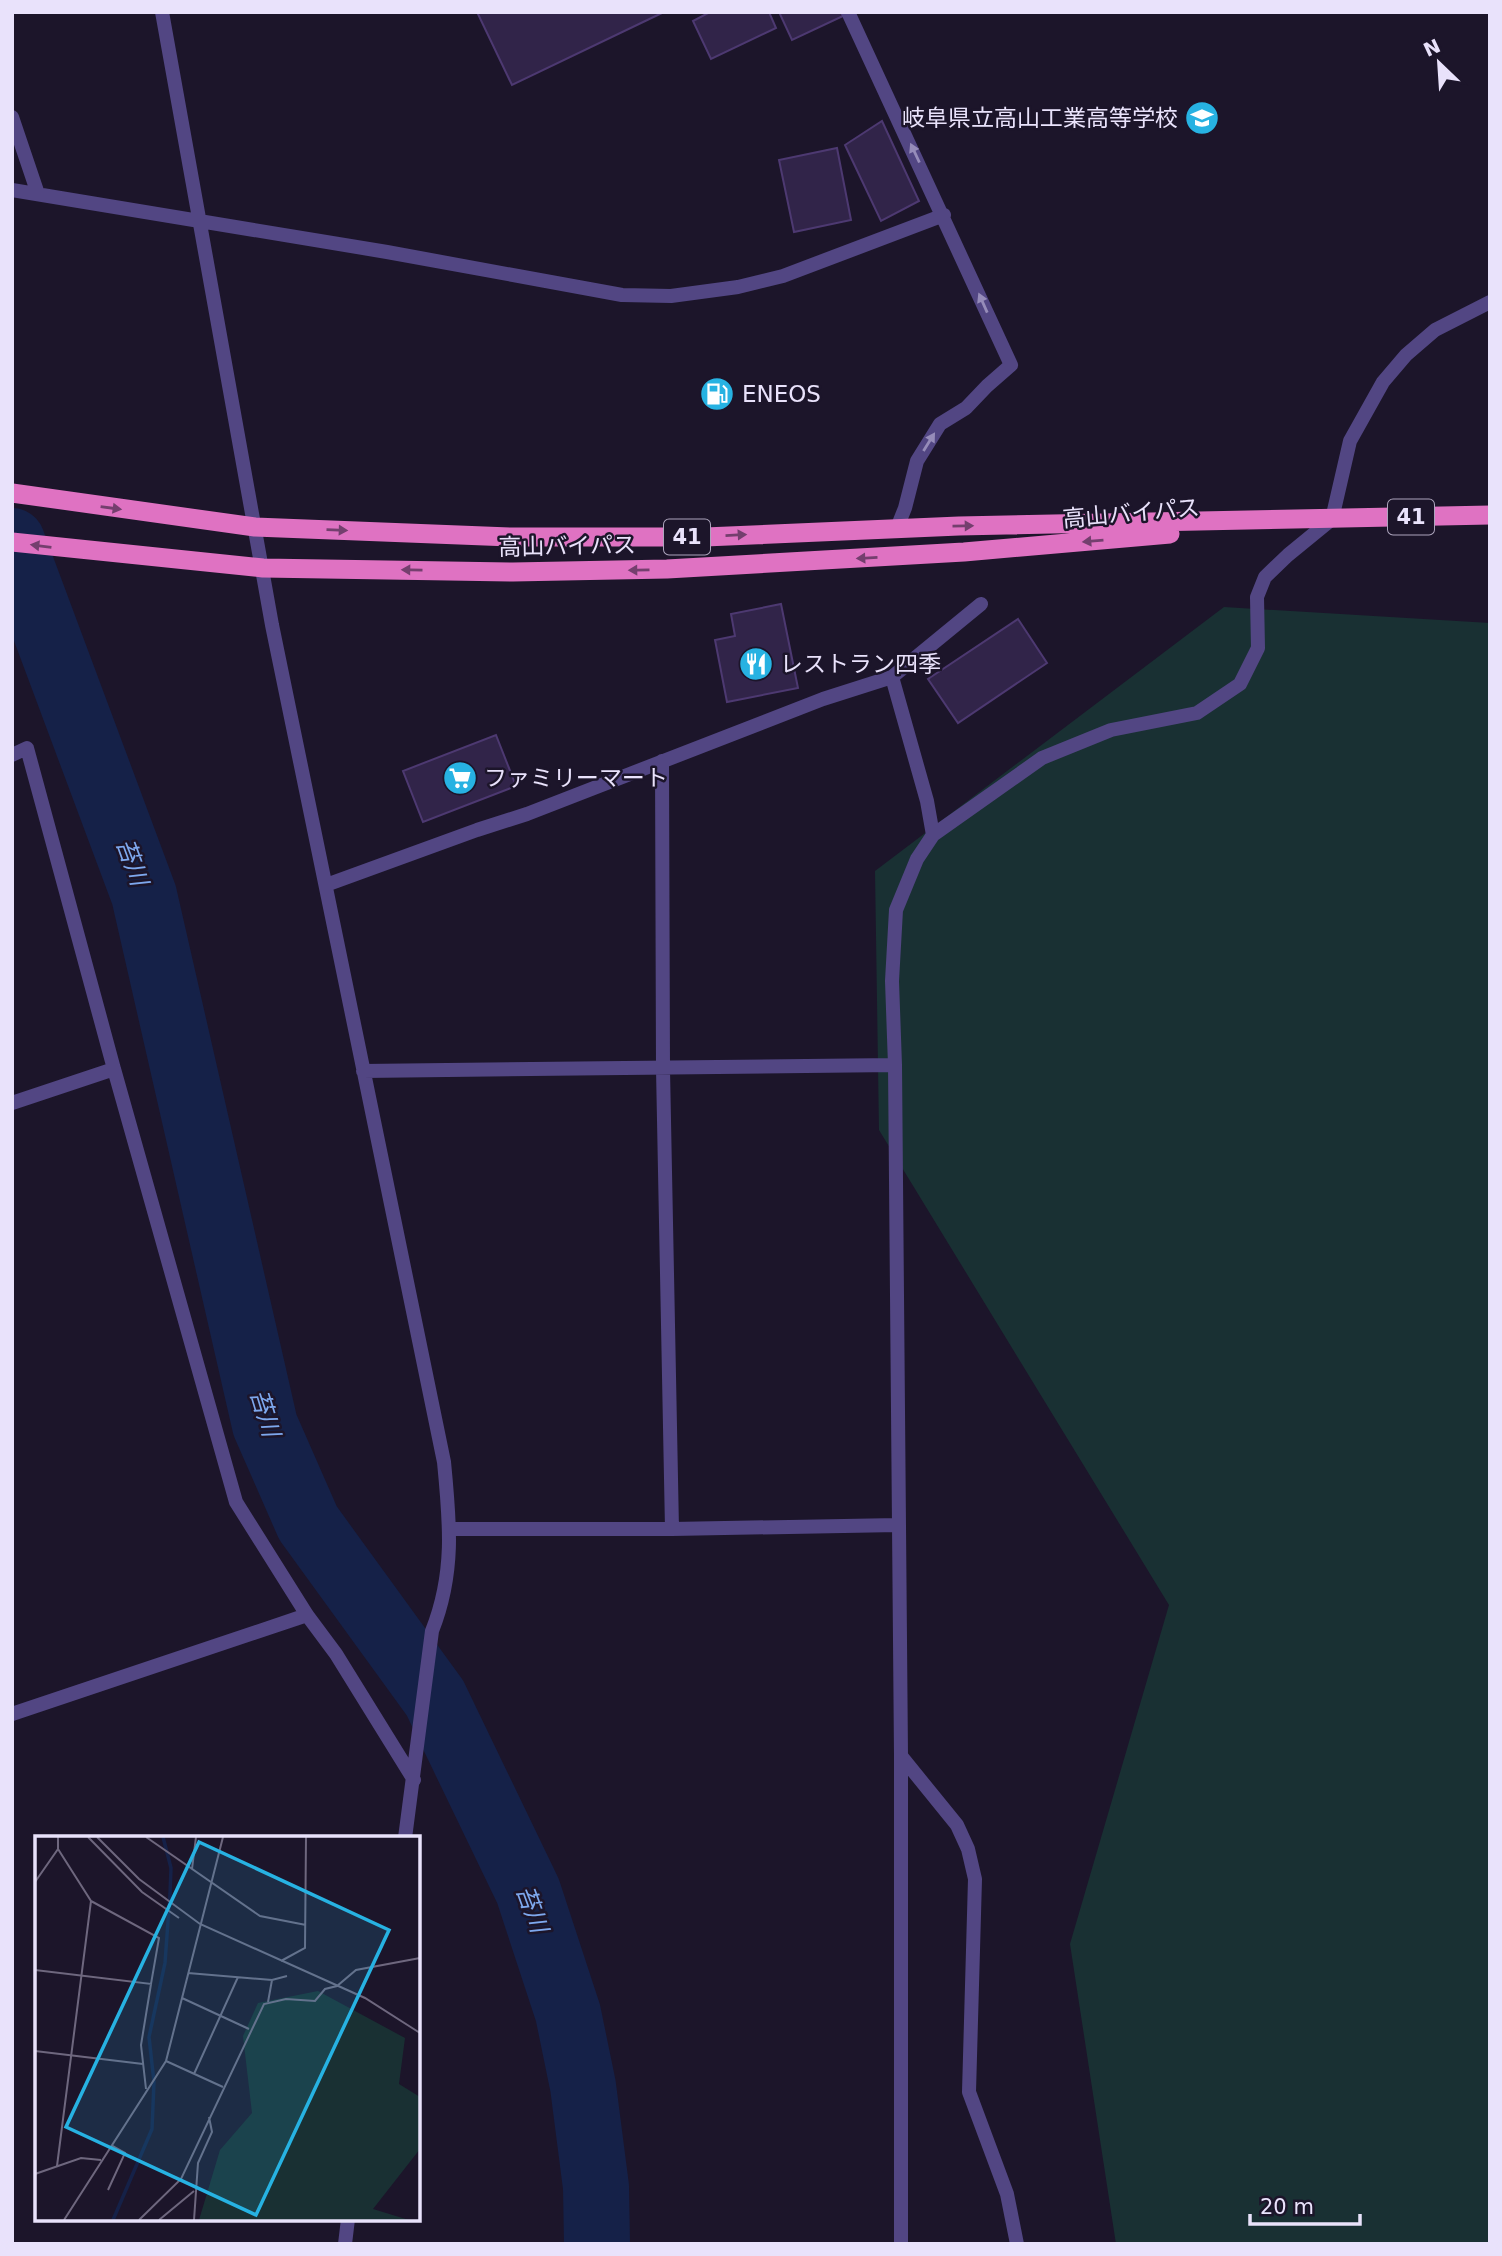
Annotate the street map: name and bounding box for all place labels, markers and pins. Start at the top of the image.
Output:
school or university icon: 岐阜県立高山工業高等学校 [1183,99,1221,137]
place label: 岐阜県立高山工業高等学校 [902,105,1178,131]
fuel station icon: ENEOS [698,375,736,413]
place label: ENEOS [742,381,821,407]
restaurant icon: レストラン四季 [737,645,775,683]
place label: レストラン四季 [780,651,941,677]
supermarket icon: ファミリーマート [441,759,479,797]
place label: ファミリーマート [484,765,668,791]

